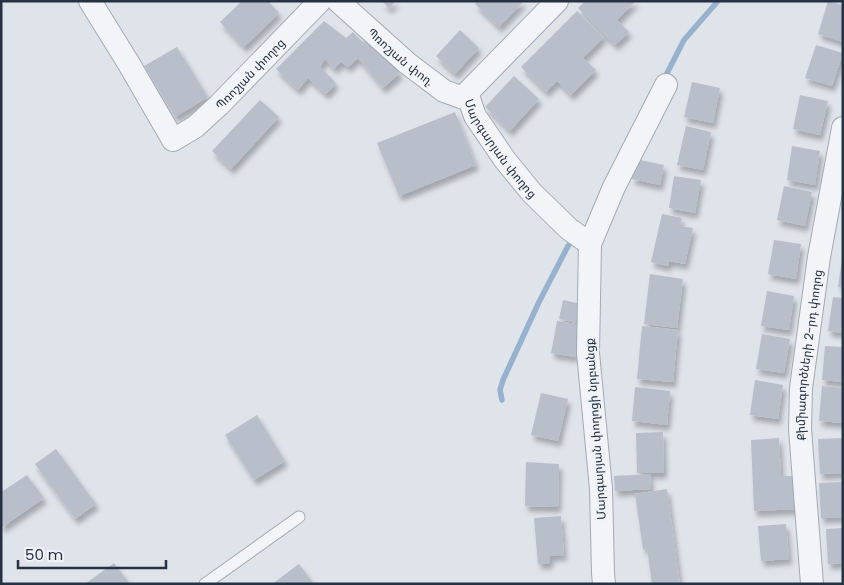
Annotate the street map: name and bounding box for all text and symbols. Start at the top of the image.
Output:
street label: Պռոշյան փող. [364,23,438,89]
street label: Պռոշյան փողոց [211,34,288,113]
street label: Մարգարյան փողոց [461,96,541,202]
street label: Քիմիագործների 2-րդ փողոց [791,268,826,441]
street label: Մարգարյան փողոցի նրբանցք [580,338,610,520]
scale bar [18,538,165,570]
text: 50 m [25,544,63,565]

